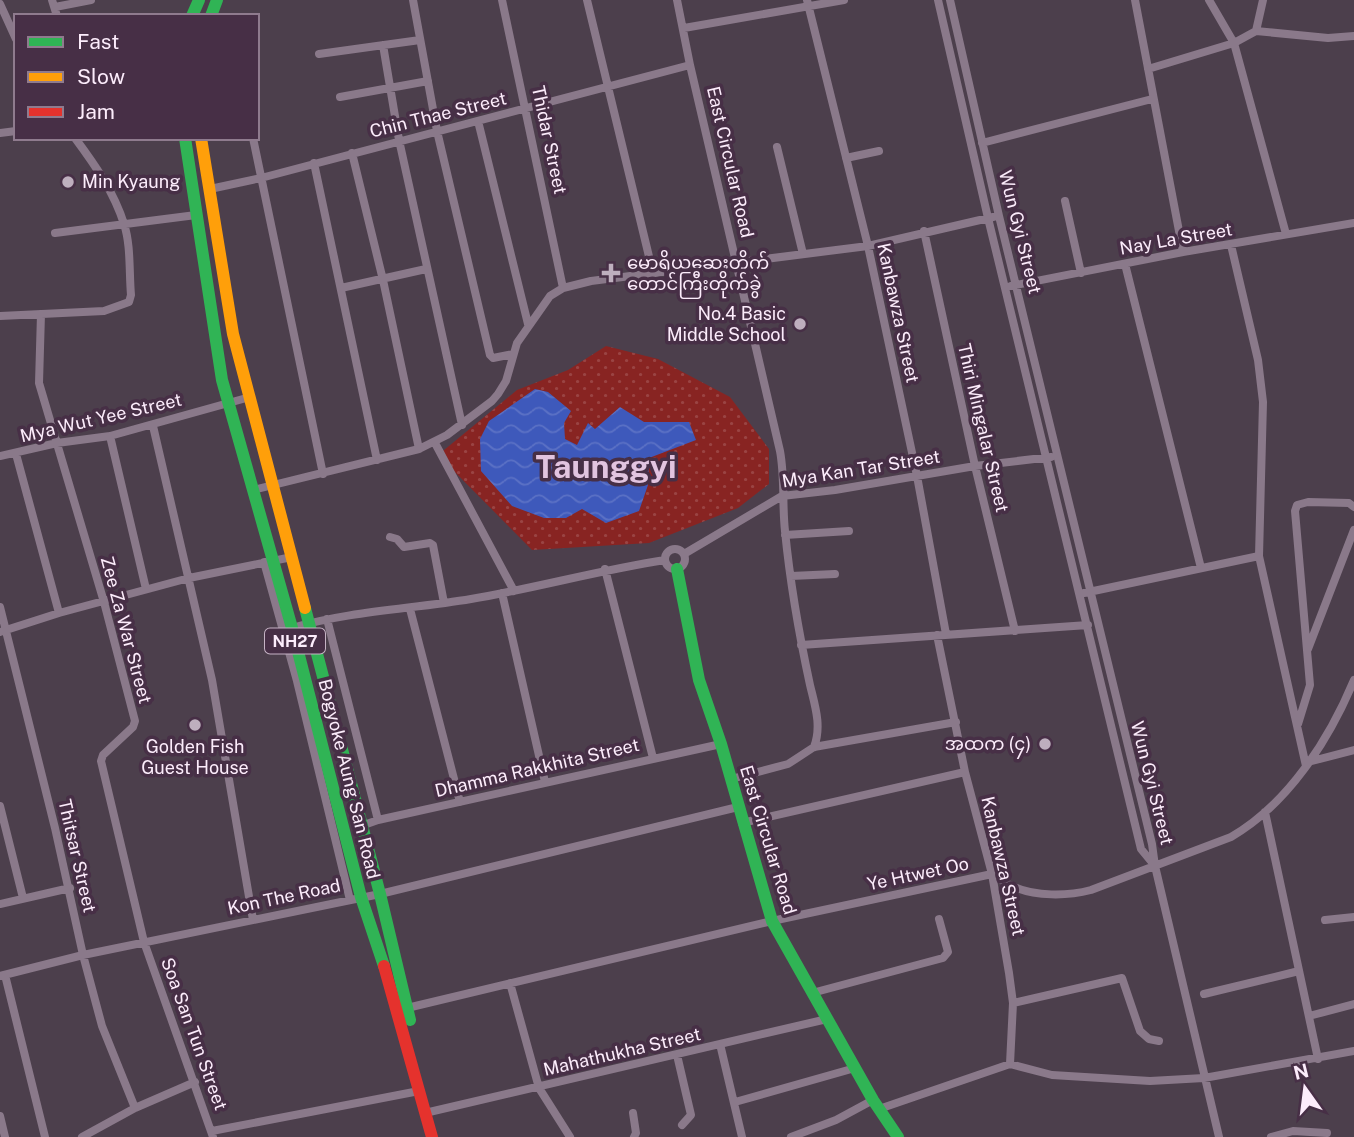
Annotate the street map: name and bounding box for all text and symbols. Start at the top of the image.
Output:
legend [14,14,259,140]
text: Fast [77,29,119,54]
text: Slow [77,64,125,89]
street label: Thidar Street [528,84,571,196]
street label: East Circular Road [703,84,758,240]
street label: Chin Thae Street [367,87,508,142]
text: Jam [77,99,115,124]
street label: Wun Gyi Street [995,168,1046,296]
place label: Min Kyaung [82,171,180,192]
marker: Min Kyaung [60,174,76,190]
street label: Nay La Street [1118,218,1234,259]
street label: Kanbawza Street [873,241,924,385]
place label: မောရိယဆေးတိုက် တောင်ကြီးတိုက်ခွဲ [627,249,769,299]
marker: မောရိယဆေးတိုက် တောင်ကြီးတိုက်ခွဲ [601,263,621,283]
place label: No.4 Basic Middle School [667,303,786,345]
marker: No.4 Basic Middle School [792,316,808,332]
street label: Thiri Mingalar Street [954,341,1013,514]
street label: Mya Wut Yee Street [18,389,184,446]
street label: Mya Kan Tar Street [780,446,942,491]
district label: Taunggyi [536,448,676,485]
street label: Zee Za War Street [97,554,156,706]
road number: NH27 [265,628,325,654]
street label: Bogyoke Aung San Road [314,677,385,881]
marker: Golden Fish Guest House [187,717,203,733]
street label: Wun Gyi Street [1127,719,1178,847]
place label: အထက (၄) [945,733,1031,759]
street label: Dhamma Rakkhita Street [433,734,641,801]
place label: Golden Fish Guest House [141,736,249,778]
marker: အထက (၄) [1037,736,1053,752]
street label: East Circular Road [736,763,801,917]
street label: Kanbawza Street [977,794,1030,938]
street label: Thitsar Street [54,797,101,915]
street label: Ye Htwet Oo [865,853,971,895]
street label: Kon The Road [226,874,342,919]
street label: Soa San Tun Street [157,955,232,1113]
street label: Mahathukha Street [541,1023,703,1080]
north arrow [1270,1053,1340,1123]
text: N [1291,1059,1311,1084]

